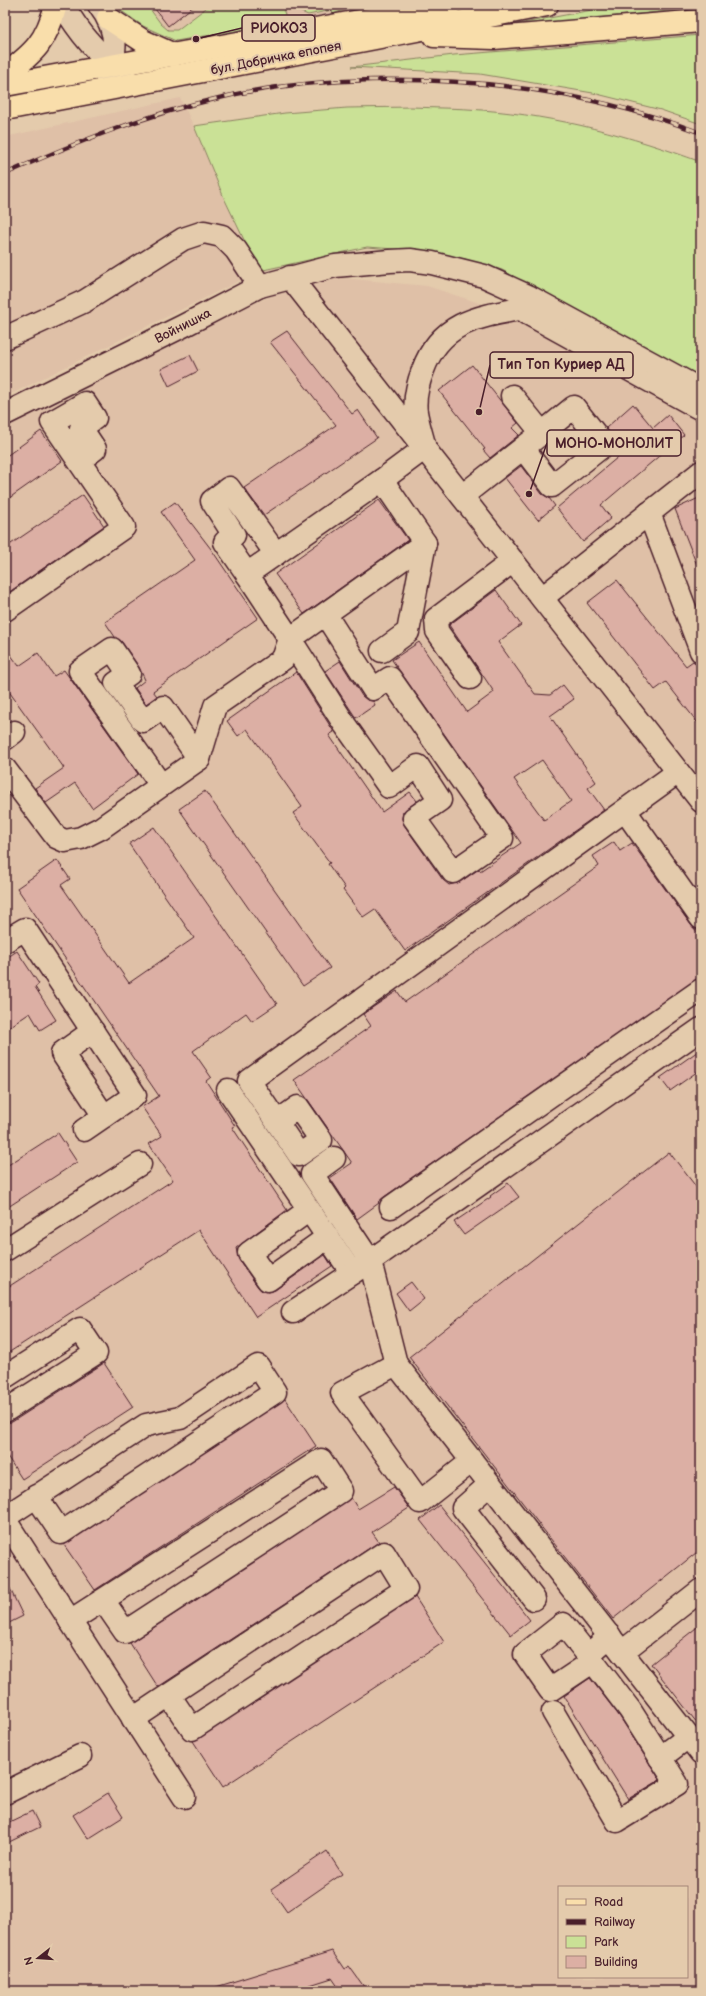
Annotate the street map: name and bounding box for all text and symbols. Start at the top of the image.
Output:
callout: РИОКОЗ [242,15,315,41]
text: РИОКОЗ [250,20,308,37]
street label: бул. Добричка епопея [209,38,343,78]
street label: Войнишка [152,305,214,347]
callout: Тип Топ Куриер АД [490,352,633,378]
text: Тип Топ Куриер АД [497,356,625,373]
callout: МОНО-МОНОЛИТ [547,430,681,456]
text: МОНО-МОНОЛИТ [555,435,674,452]
legend [558,1886,688,1978]
text: Road [594,1895,623,1910]
text: Railway [594,1915,636,1930]
text: Park [594,1935,618,1950]
north arrow [18,1938,58,1978]
text: N [21,1955,36,1967]
text: Building [594,1955,638,1970]

